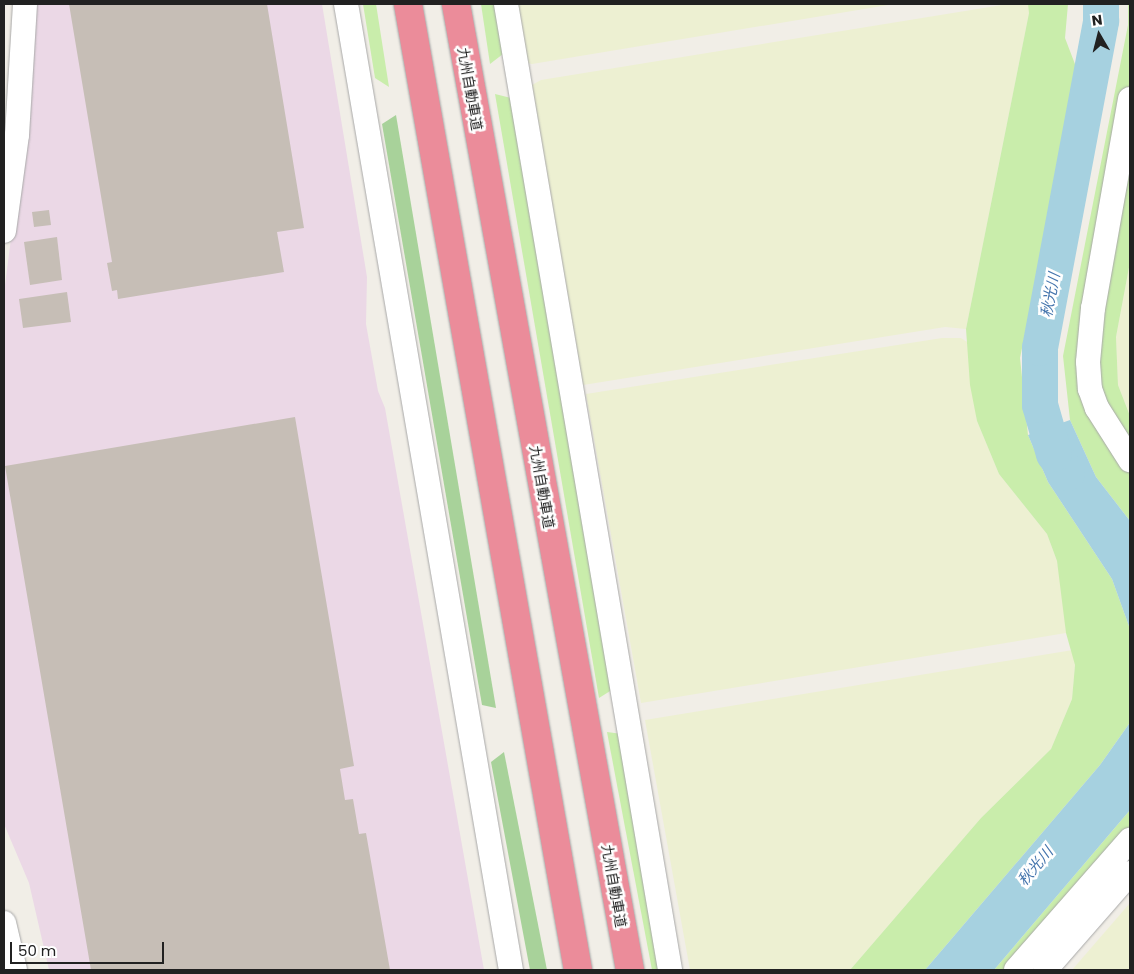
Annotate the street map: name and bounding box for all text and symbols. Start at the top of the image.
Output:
north arrow [1074,10,1124,60]
text: N [1090,10,1104,31]
street label: 九州自動車道 [454,46,486,132]
water label: 秋光川 [1037,271,1063,319]
street label: 九州自動車道 [526,444,558,530]
street label: 九州自動車道 [598,843,630,929]
water label: 秋光川 [1014,843,1056,889]
scale bar [12,932,166,964]
text: 50 m [18,940,56,961]

